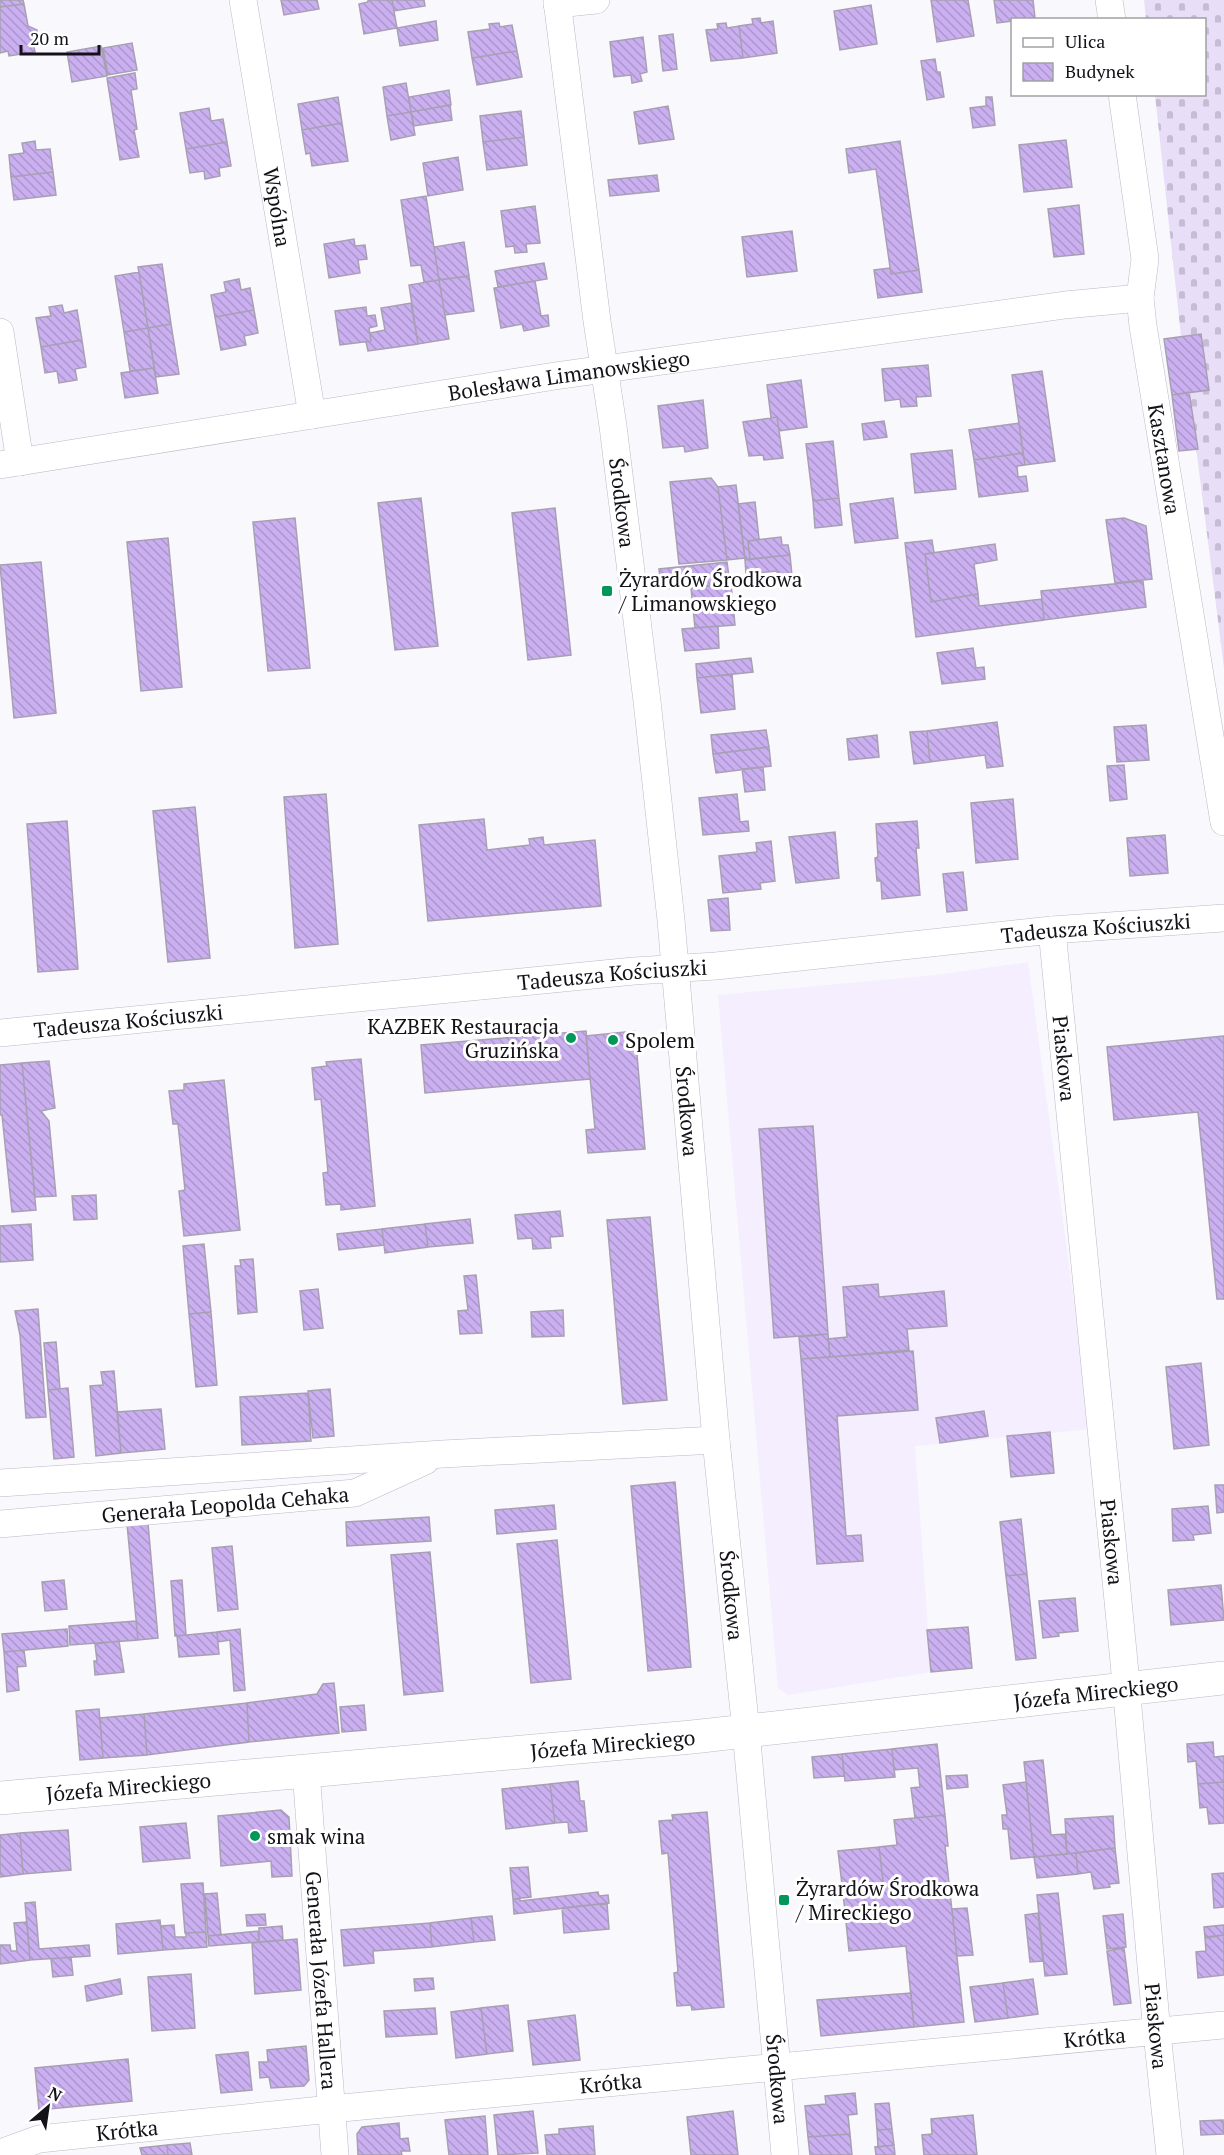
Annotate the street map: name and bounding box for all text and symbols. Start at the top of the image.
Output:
scale bar [21,18,99,56]
legend [1011,18,1206,96]
text: 20 m [30,26,70,50]
text: Ulica [1065,29,1105,53]
text: Budynek [1065,59,1135,83]
street label: Wspólna [257,165,298,249]
street label: Bolesława Limanowskiego [446,343,692,407]
street label: Kasztanowa [1142,402,1188,517]
street label: Środkowa [603,456,642,550]
place label: Żyrardów Środkowa / Limanowskiego [618,565,803,617]
marker: Żyrardów Środkowa / Limanowskiego [600,584,614,598]
street label: Tadeusza Kościuszki [1000,906,1192,949]
street label: Tadeusza Kościuszki [516,953,708,996]
street label: Tadeusza Kościuszki [32,997,224,1044]
place label: KAZBEK Restauracja Gruzińska [367,1012,559,1064]
street label: Piaskowa [1046,1014,1083,1103]
place label: Spolem [625,1026,695,1054]
marker: KAZBEK Restauracja Gruzińska [564,1031,578,1045]
marker: Spolem [606,1033,620,1047]
street label: Środkowa [670,1065,705,1158]
street label: Generała Leopolda Cehaka [100,1480,350,1529]
street label: Piaskowa [1094,1498,1130,1587]
street label: Środkowa [713,1549,751,1642]
street label: Józefa Mireckiego [1012,1669,1180,1715]
street label: Józefa Mireckiego [529,1723,696,1765]
street label: Józefa Mireckiego [45,1765,212,1808]
place label: smak wina [267,1822,366,1850]
marker: smak wina [248,1829,262,1843]
street label: Generała Józefa Hallera [300,1870,344,2091]
place label: Żyrardów Środkowa / Mireckiego [795,1874,980,1926]
marker: Żyrardów Środkowa / Mireckiego [777,1893,791,1907]
street label: Piaskowa [1139,1982,1175,2071]
street label: Krótka [1062,2020,1127,2054]
street label: Środkowa [760,2033,796,2126]
street label: Krótka [578,2066,644,2100]
north arrow [18,2077,78,2137]
text: N [45,2081,66,2106]
street label: Krótka [95,2113,160,2147]

